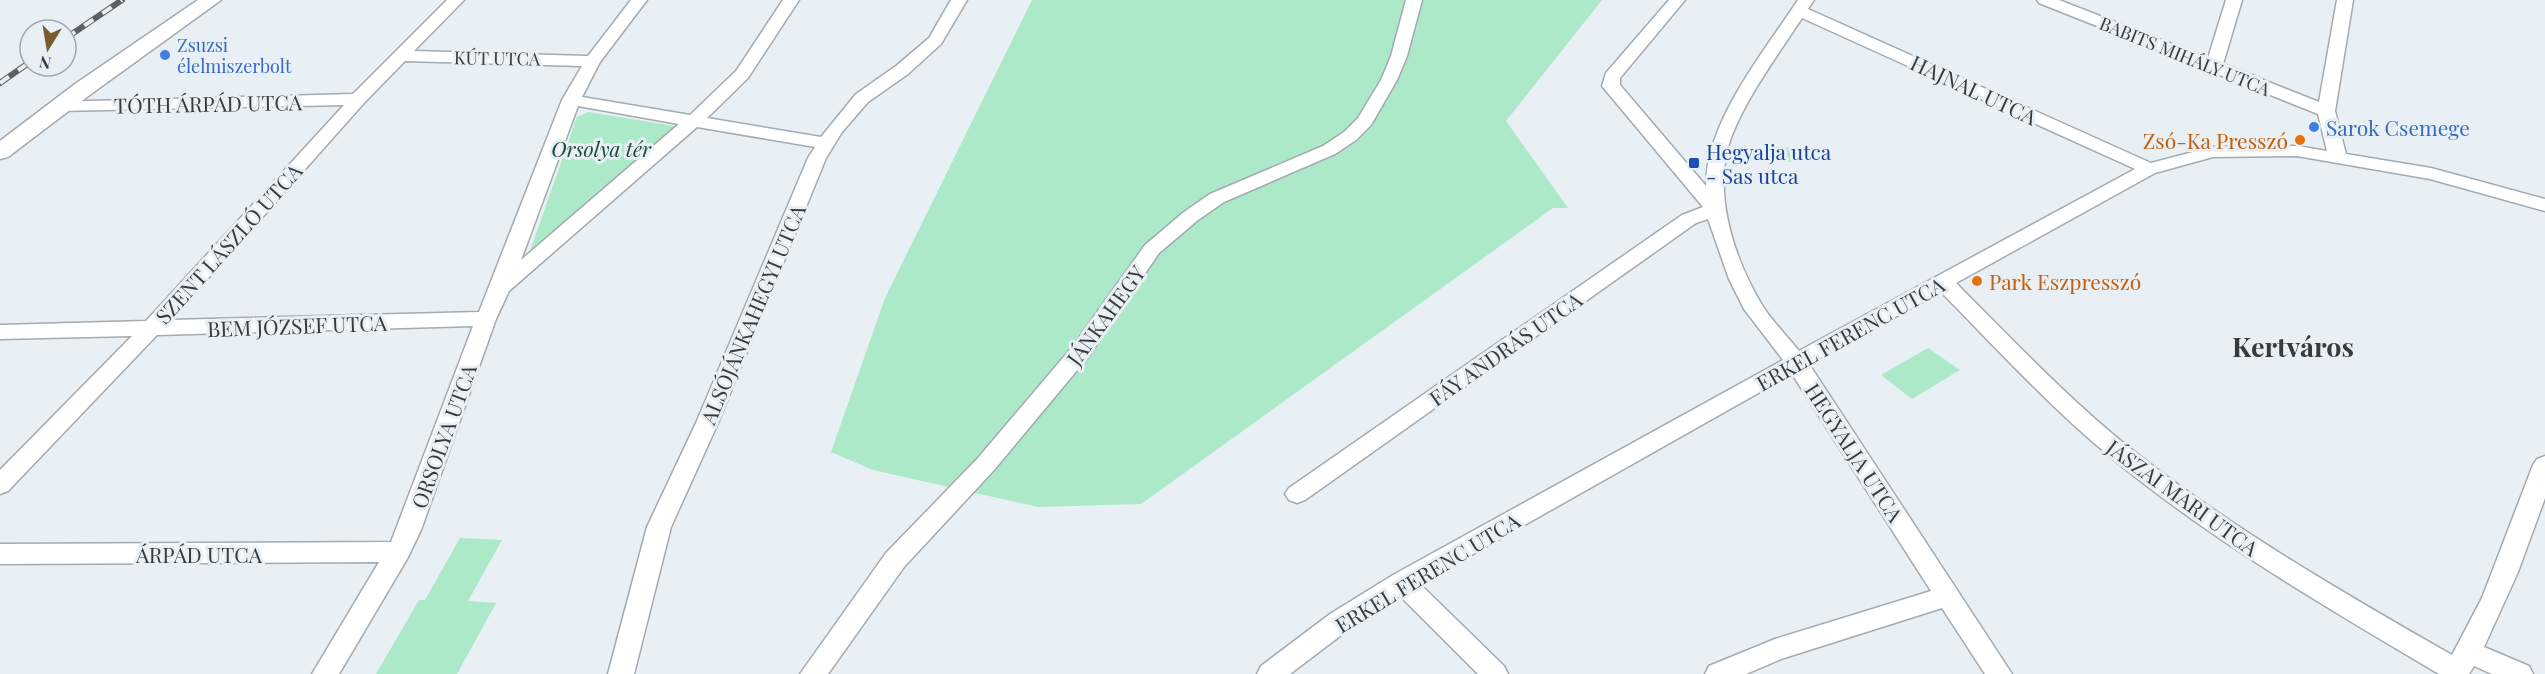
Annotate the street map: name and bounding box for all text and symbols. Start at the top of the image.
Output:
street label: BABITS MIHÁLY UTCA [2096,11,2275,101]
north arrow [18,18,78,78]
place label: Zsuzsi élelmiszerbolt [177,33,292,78]
street label: KÚT UTCA [454,45,541,71]
marker: Zsuzsi élelmiszerbolt [158,48,172,62]
street label: HAJNAL UTCA [1906,48,2042,131]
text: N [37,52,53,75]
street label: TÓTH ÁRPÁD UTCA [114,87,303,119]
place label: Sarok Csemege [2326,113,2470,141]
marker: Sarok Csemege [2307,120,2321,134]
place label: Zsó-Ka Presszó [2143,126,2288,154]
marker: Zsó-Ka Presszó [2293,133,2307,147]
park label: Orsolya tér [551,134,652,162]
place label: Hegyalja utca - Sas utca [1706,137,1832,189]
street label: SZENT LÁSZLÓ UTCA [148,156,308,329]
marker: Hegyalja utca - Sas utca [1687,156,1701,170]
street label: ALSÓJÁNKAHEGYI UTCA [693,199,811,429]
street label: JÁNKAHEGY [1059,259,1151,371]
place label: Park Eszpresszó [1989,267,2141,295]
street label: ERKEL FERENC UTCA [1751,269,1950,396]
marker: Park Eszpresszó [1970,274,1984,288]
street label: FÁY ANDRÁS UTCA [1423,284,1588,411]
street label: BEM JÓZSEF UTCA [207,308,388,342]
district label: Kertváros [2232,328,2354,364]
street label: ORSOLYA UTCA [404,359,482,512]
street label: HEGYALJA UTCA [1800,377,1911,527]
street label: JÁSZAI MARI UTCA [2101,432,2265,562]
street label: ERKEL FERENC UTCA [1329,505,1525,638]
street label: ÁRPÁD UTCA [135,540,263,568]

